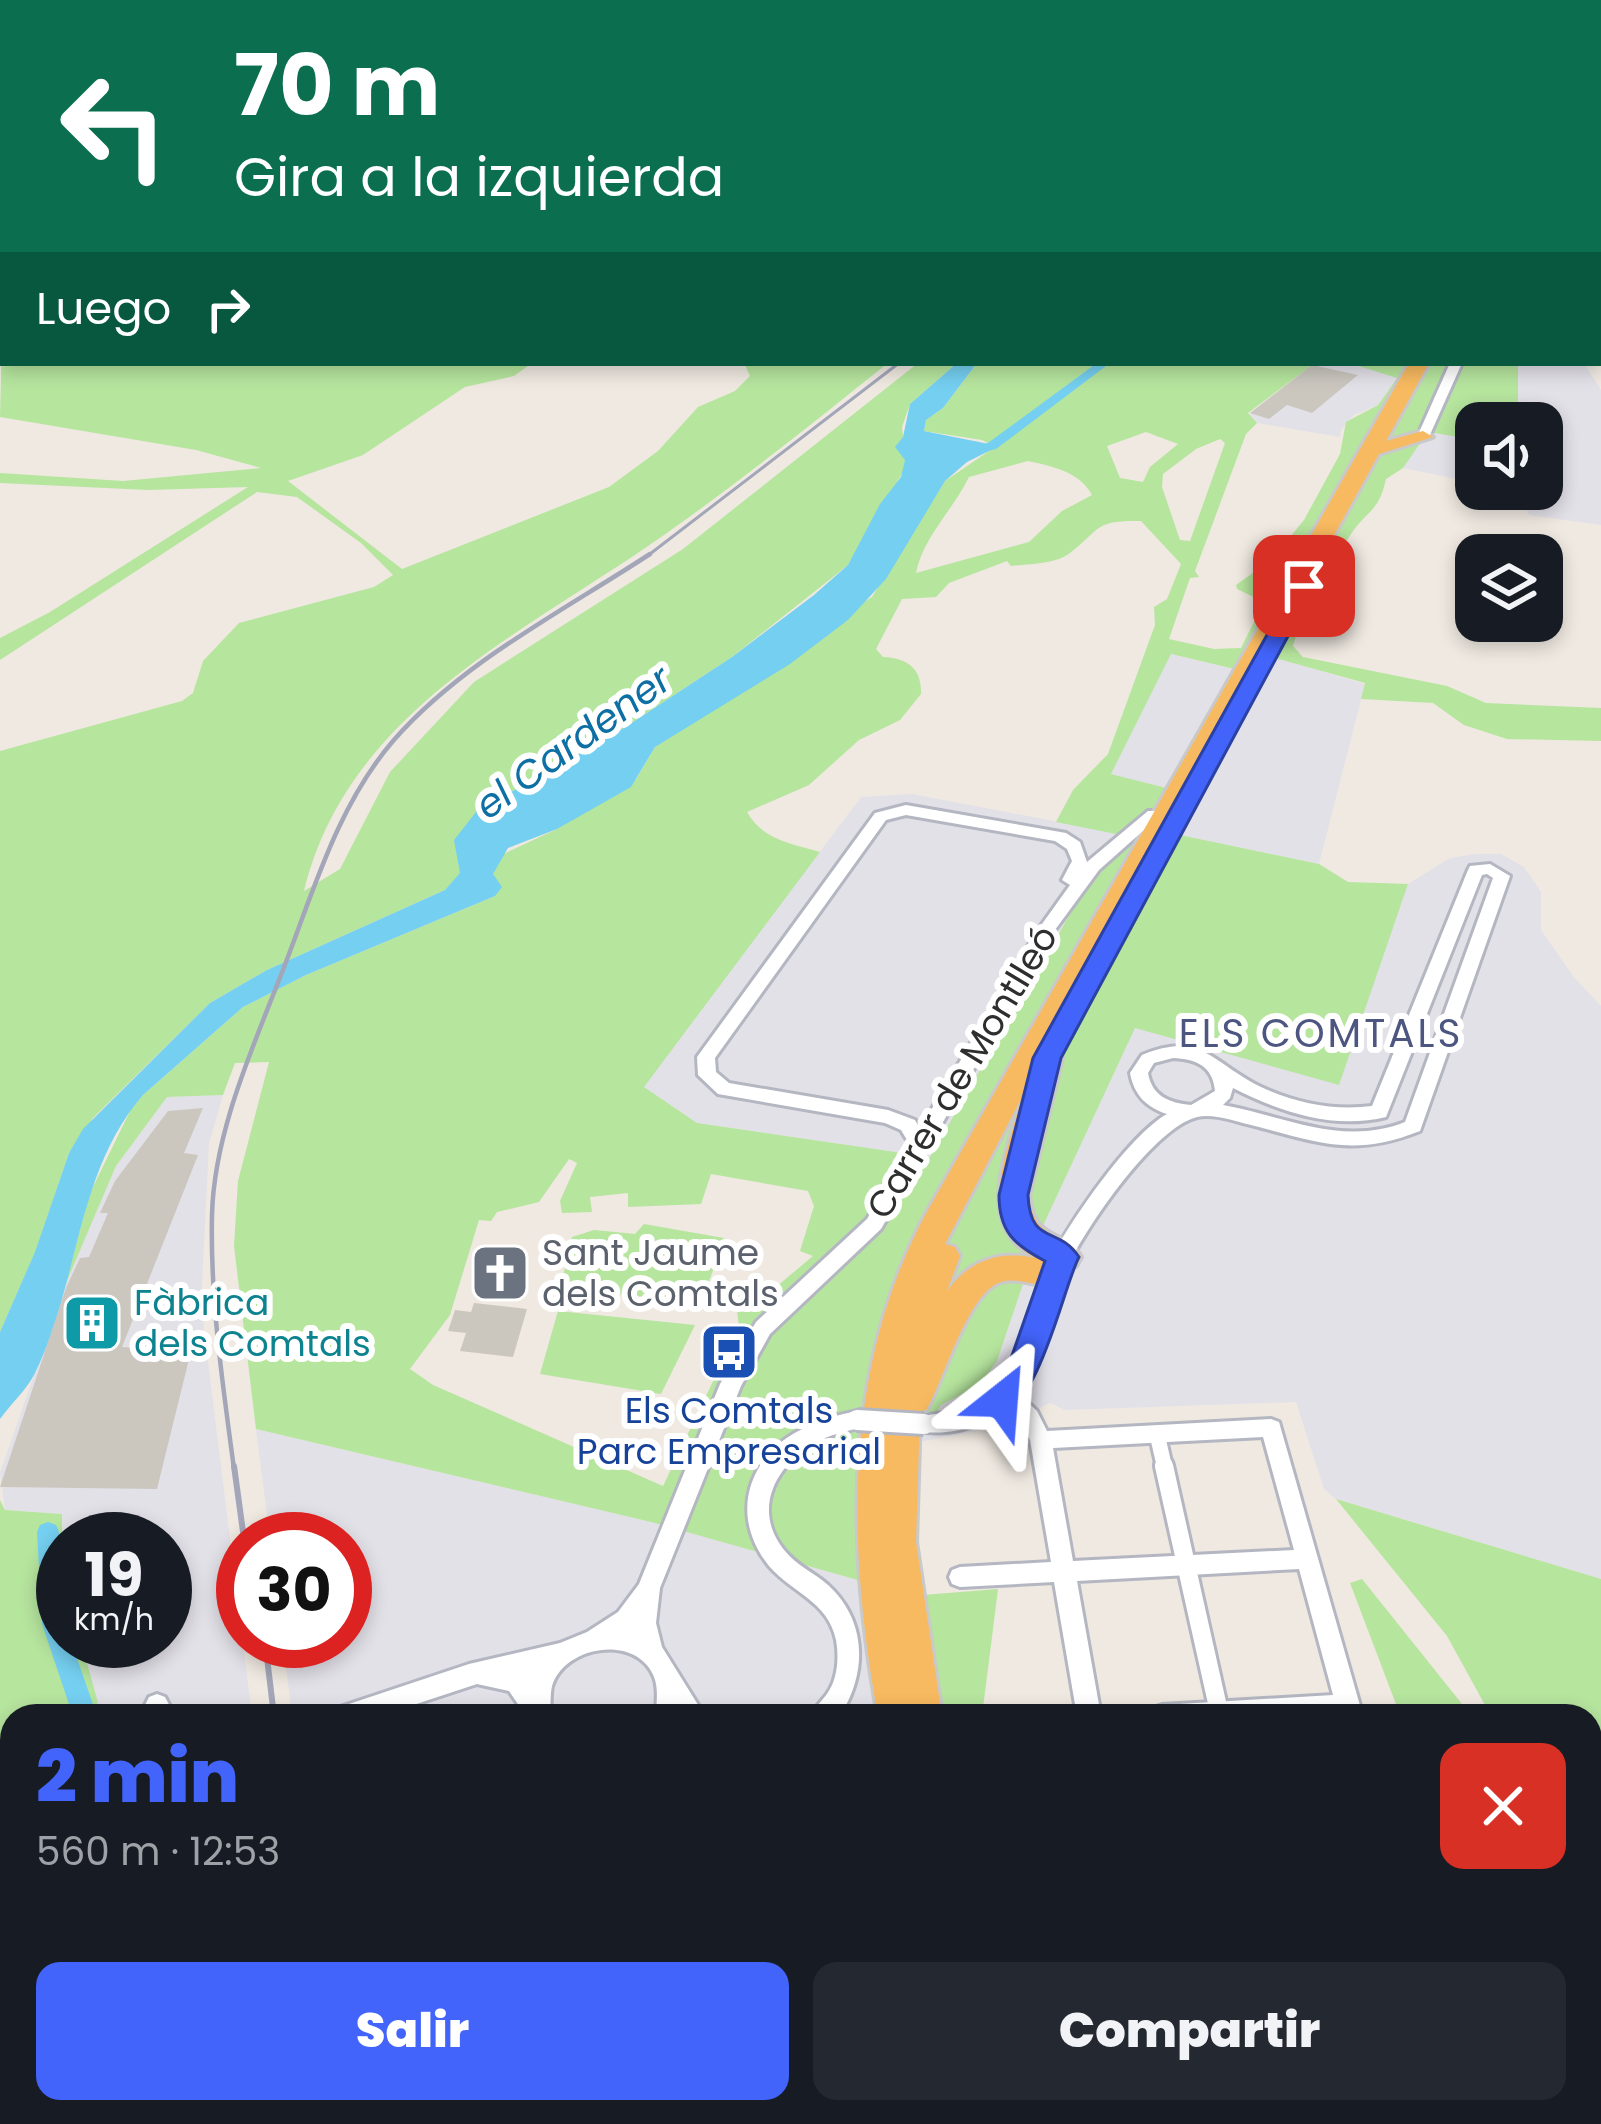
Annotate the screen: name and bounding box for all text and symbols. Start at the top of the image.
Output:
text: 70 m [234,27,440,144]
icon: left [36,48,192,204]
text: Gira a la izquierda [234,139,724,215]
icon: right [195,276,261,342]
text: Luego [36,277,171,340]
map controls [1455,402,1563,642]
button: sound [1455,402,1563,510]
button: layers [1455,534,1563,642]
pin [1253,535,1355,637]
icon: arrive [1271,553,1337,619]
water label: el Cardener [464,651,684,832]
street label: Carrer de Montlleó [854,916,1070,1228]
district label: ELS COMTALS [1179,1006,1463,1061]
place label: Sant Jaume dels Comtals [542,1227,779,1319]
church icon: Sant Jaume dels Comtals [469,1242,531,1304]
place label: Fàbrica dels Comtals [134,1277,371,1369]
building icon: Fàbrica dels Comtals [61,1292,123,1354]
bus stop icon: Els Comtals Parc Empresarial [698,1321,760,1383]
position arrow [939,1337,1065,1463]
place label: Els Comtals Parc Empresarial [577,1385,881,1477]
speed limit sign: 30 [216,1512,372,1668]
text: 19 [84,1533,144,1617]
text: km/h [74,1598,154,1641]
text: 2 min [36,1726,239,1827]
button: close [1440,1743,1566,1869]
text: 560 m · 12:53 [36,1824,280,1879]
button: Salir [36,1962,789,2100]
button: Compartir [813,1962,1566,2100]

